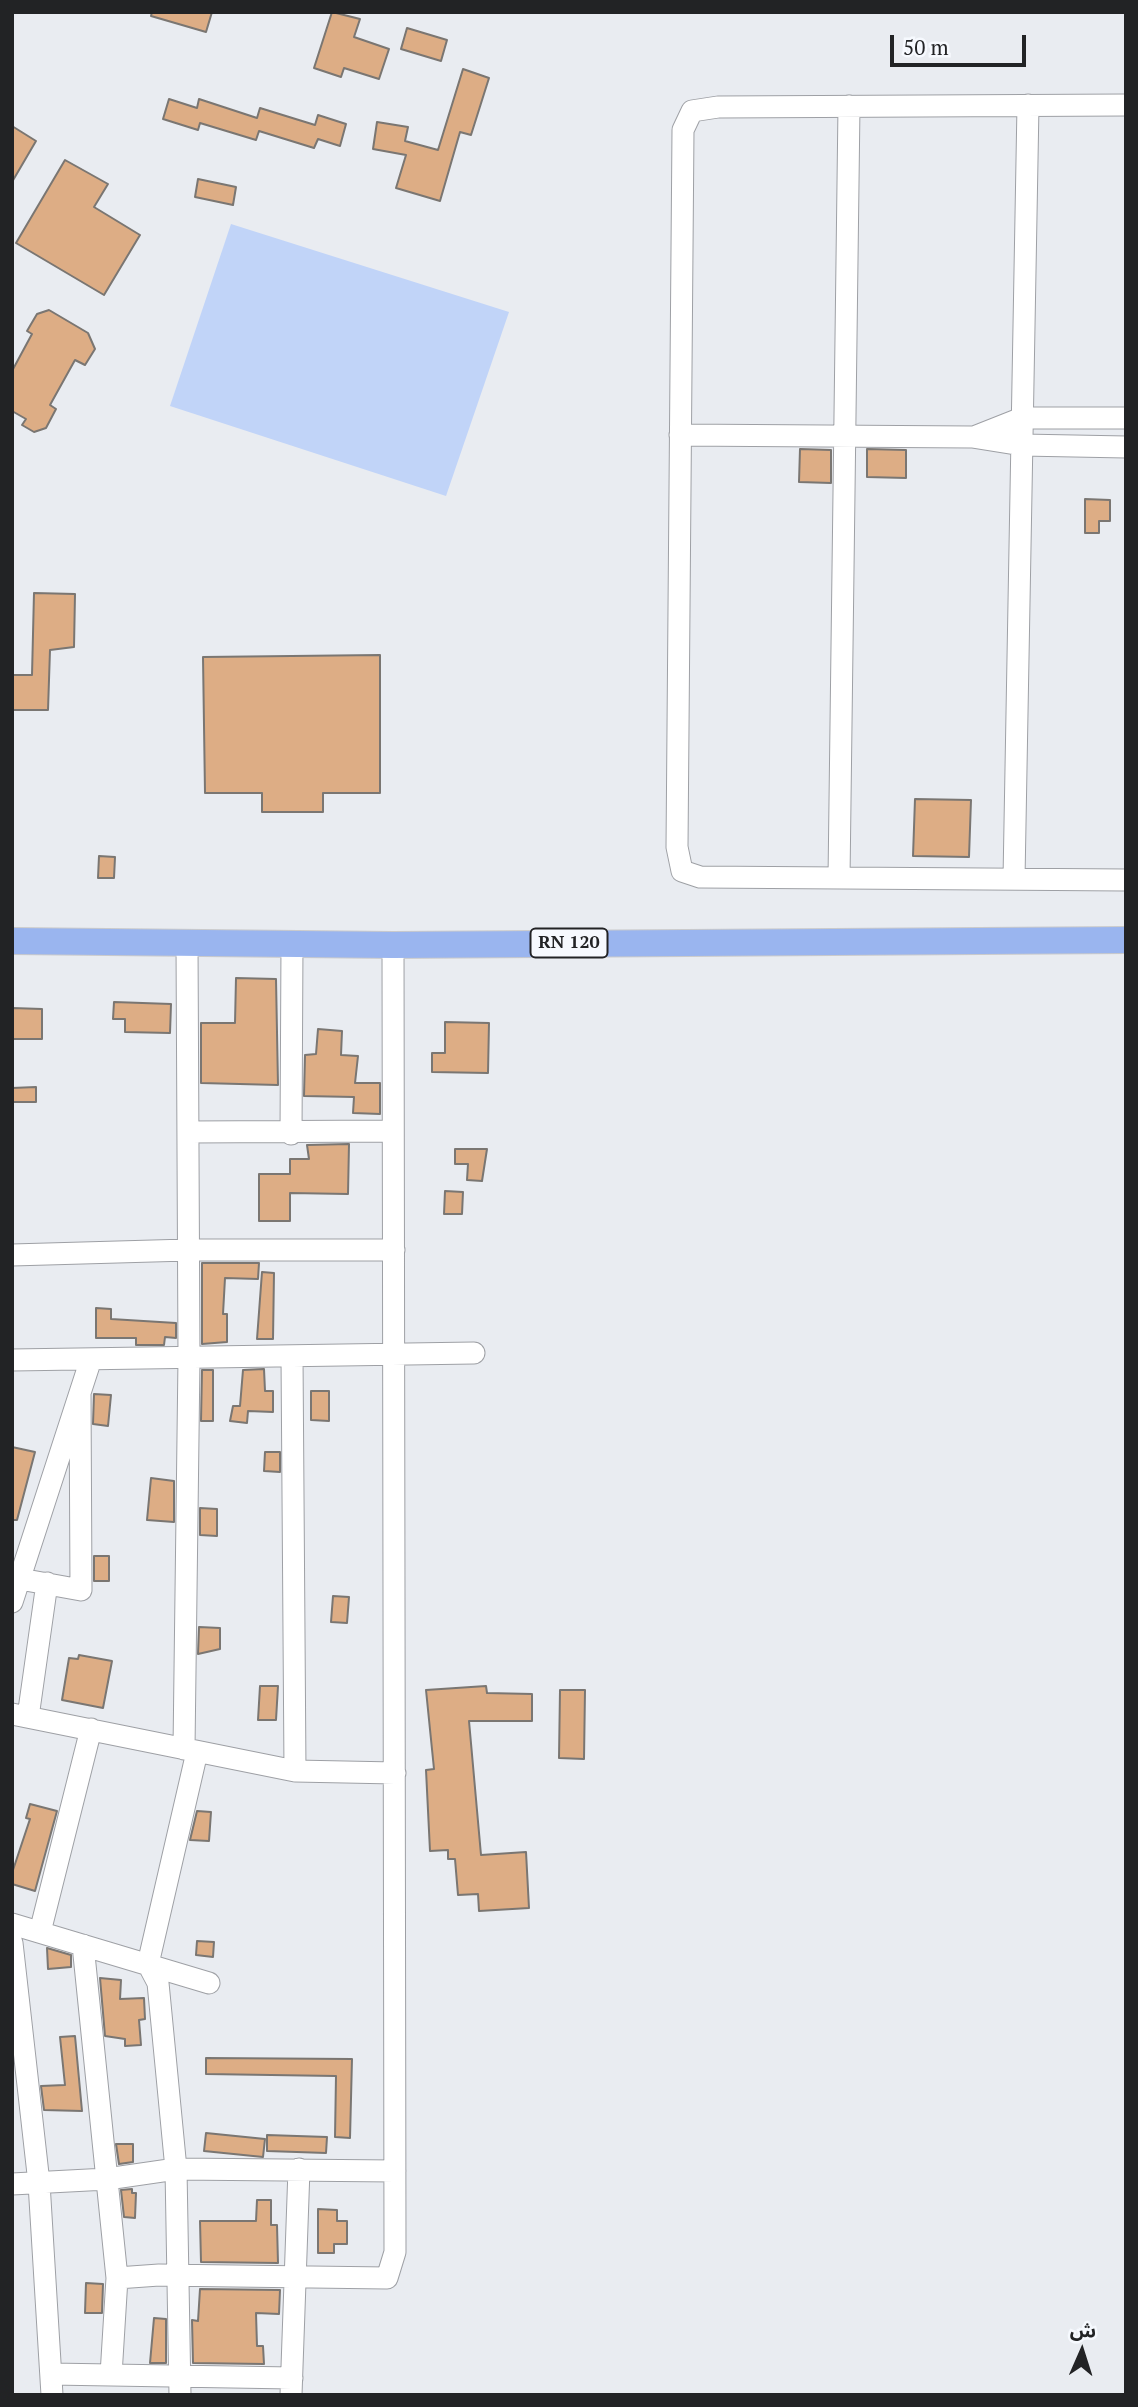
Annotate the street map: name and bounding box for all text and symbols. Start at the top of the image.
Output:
scale bar [893,21,1030,65]
text: 50 m [903,33,949,61]
road number: RN 120 [530,928,608,958]
north arrow [1047,2316,1117,2386]
text: ش [1069,2316,1097,2343]

